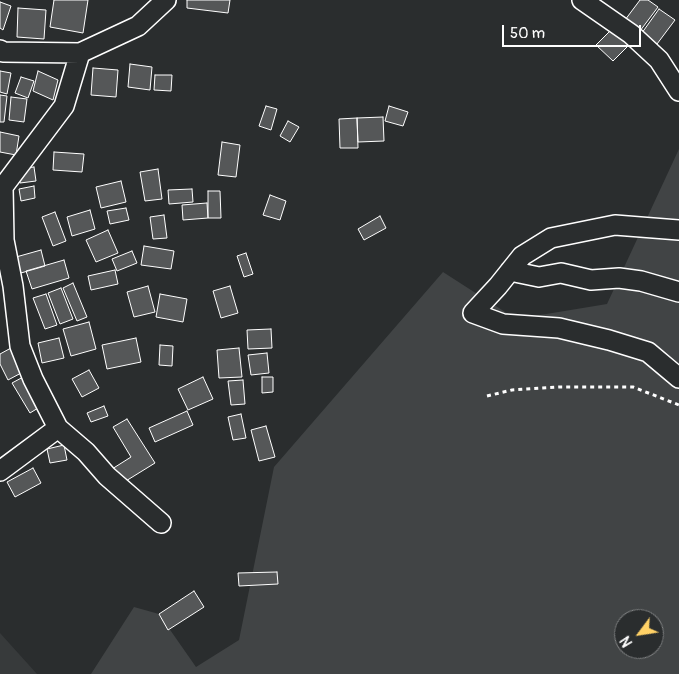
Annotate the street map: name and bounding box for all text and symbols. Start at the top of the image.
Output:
scale bar [504,15,643,47]
text: 50 m [510,24,545,43]
north arrow [614,609,664,659]
text: N [617,633,636,650]

